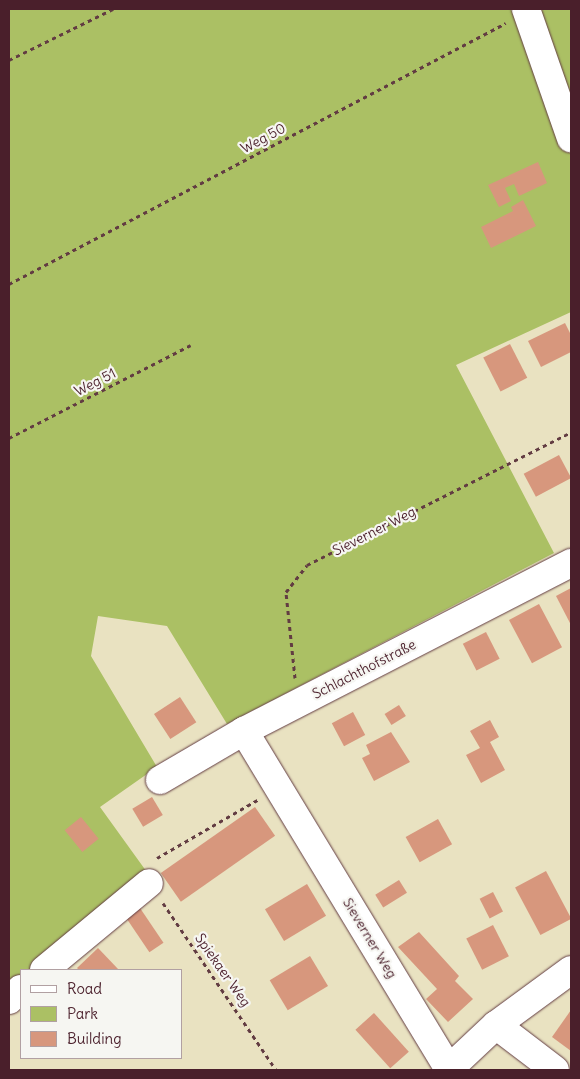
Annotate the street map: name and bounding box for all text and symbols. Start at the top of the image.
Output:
street label: Weg 50 [238,119,288,157]
street label: Weg 51 [71,364,119,400]
street label: Sieverner Weg [330,503,418,559]
street label: Schlachthofstraße [309,636,419,702]
street label: Sieverner Weg [339,895,401,981]
street label: Spiekaer Weg [192,930,254,1010]
legend [20,969,182,1059]
text: Road [67,979,102,998]
text: Park [67,1004,98,1023]
text: Building [67,1029,122,1048]

